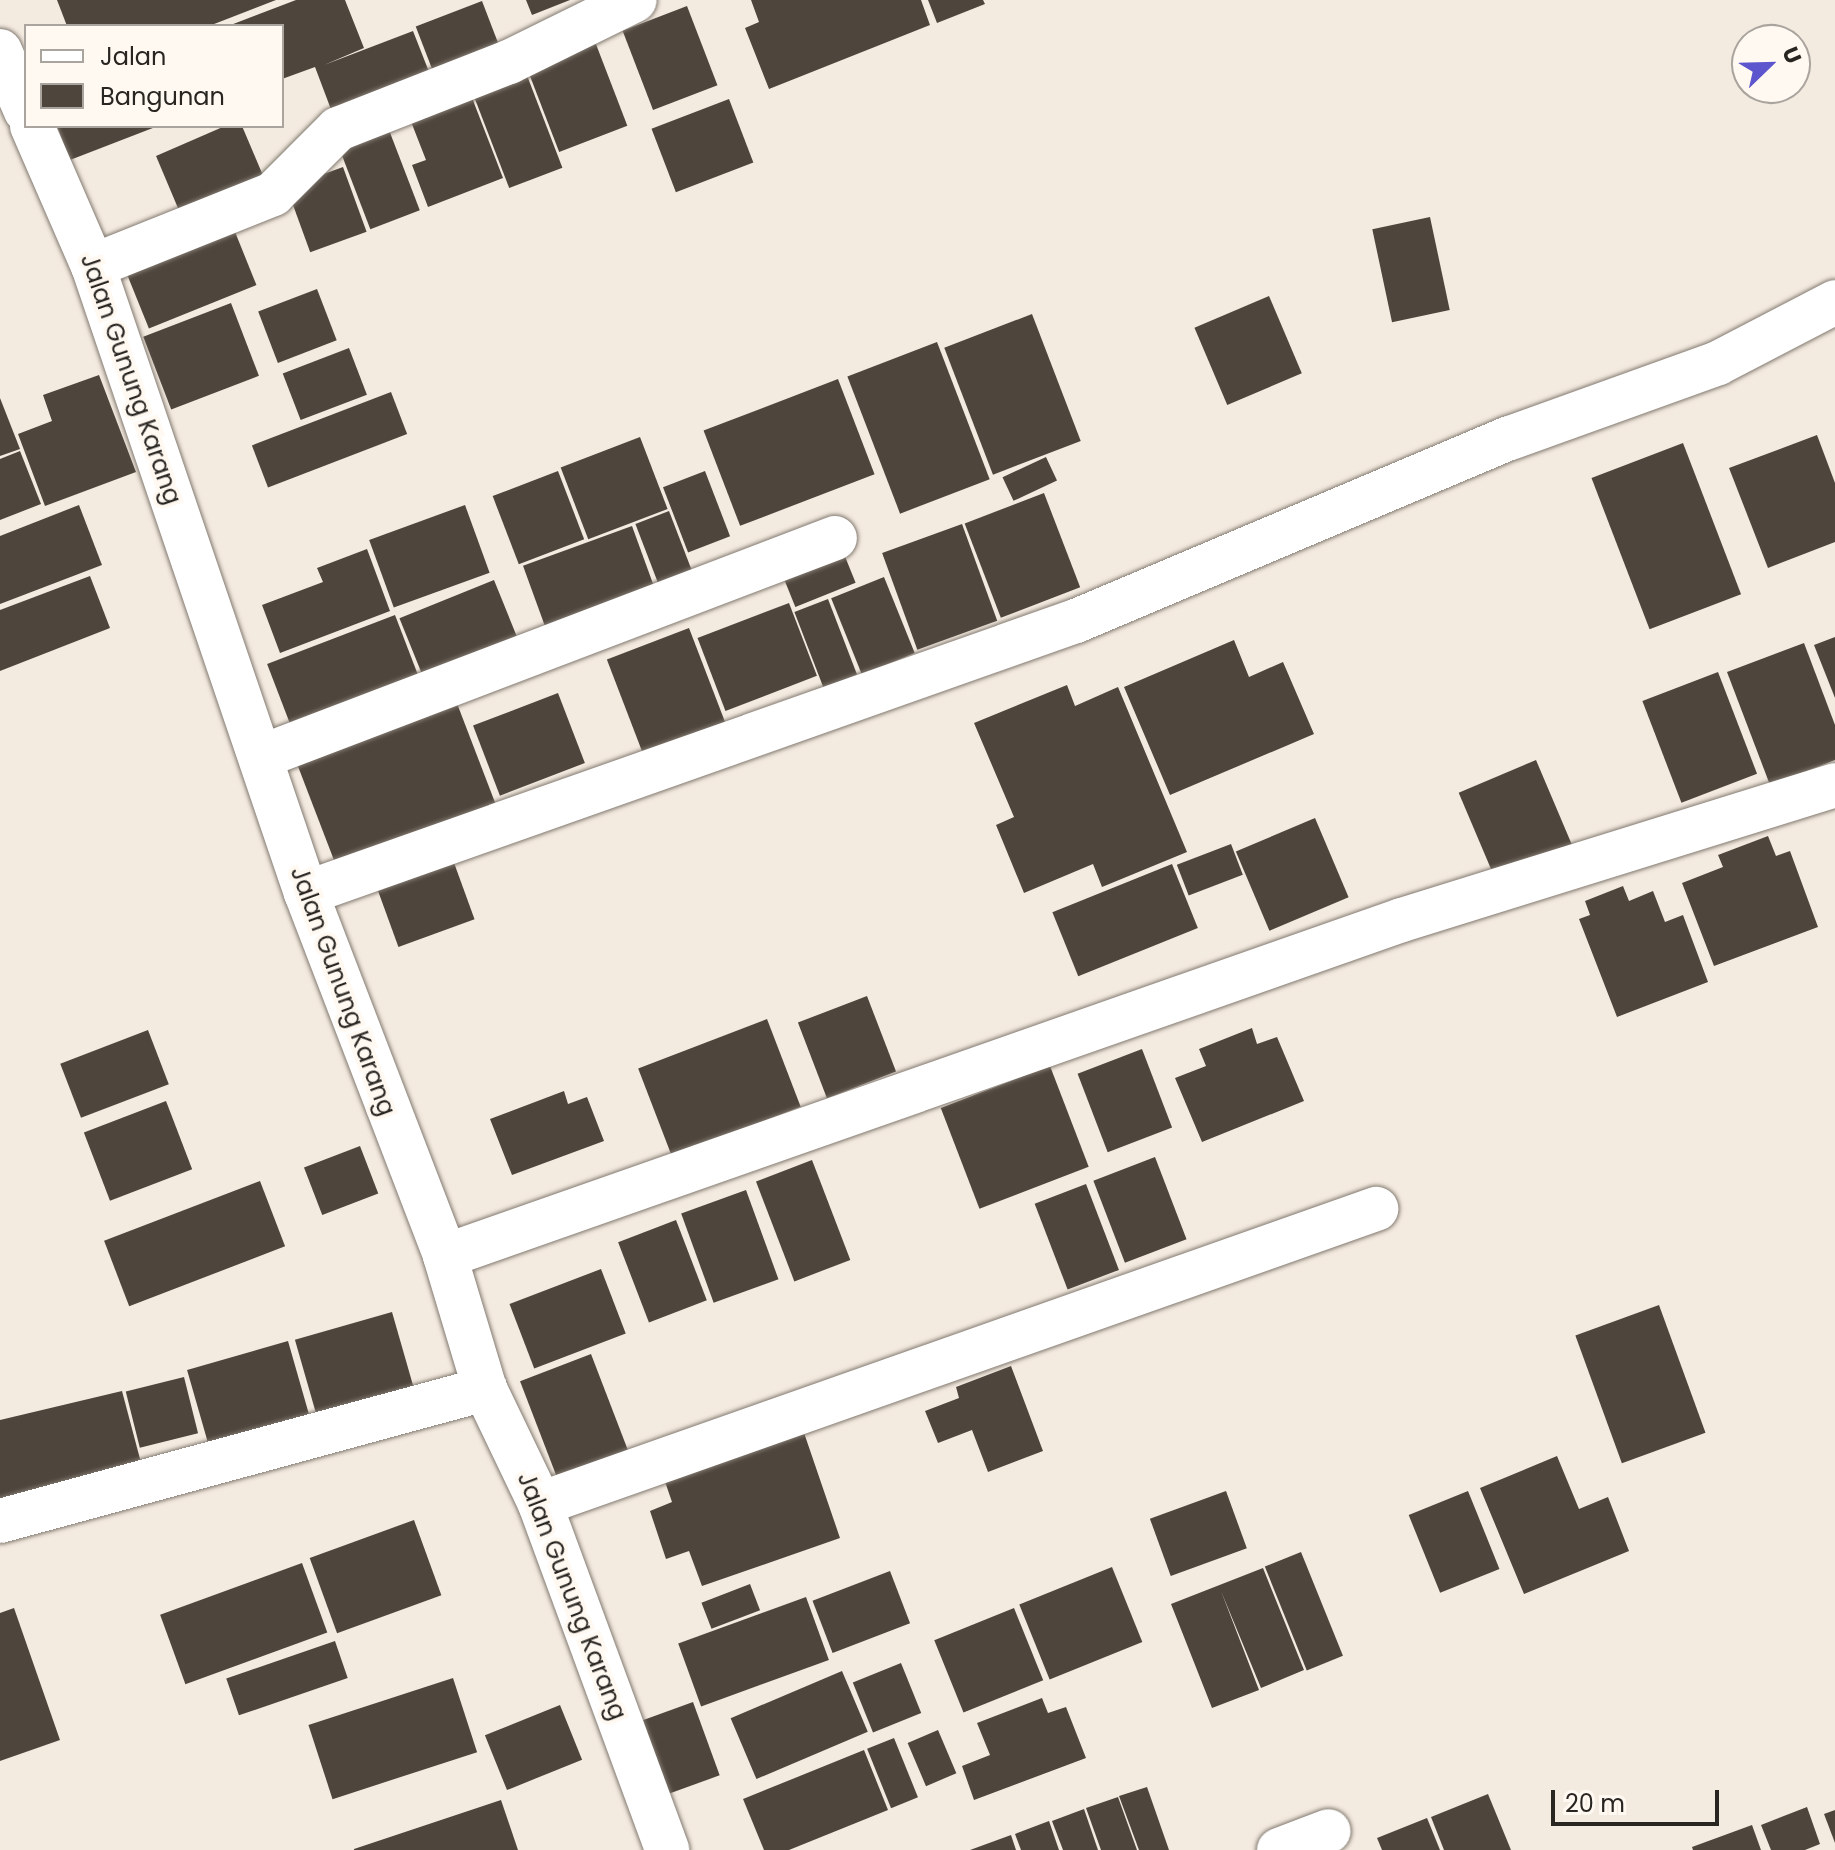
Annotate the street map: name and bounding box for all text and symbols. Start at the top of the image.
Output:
legend [24,24,284,128]
north arrow [1731,24,1811,104]
text: Jalan [100,40,166,73]
text: U [1774,42,1809,68]
text: Bangunan [100,80,225,113]
street label: Jalan Gunung Karang [75,250,187,508]
street label: Jalan Gunung Karang [285,863,401,1119]
street label: Jalan Gunung Karang [511,1468,633,1724]
scale bar [1555,1774,1723,1824]
text: 20 m [1565,1787,1625,1820]

